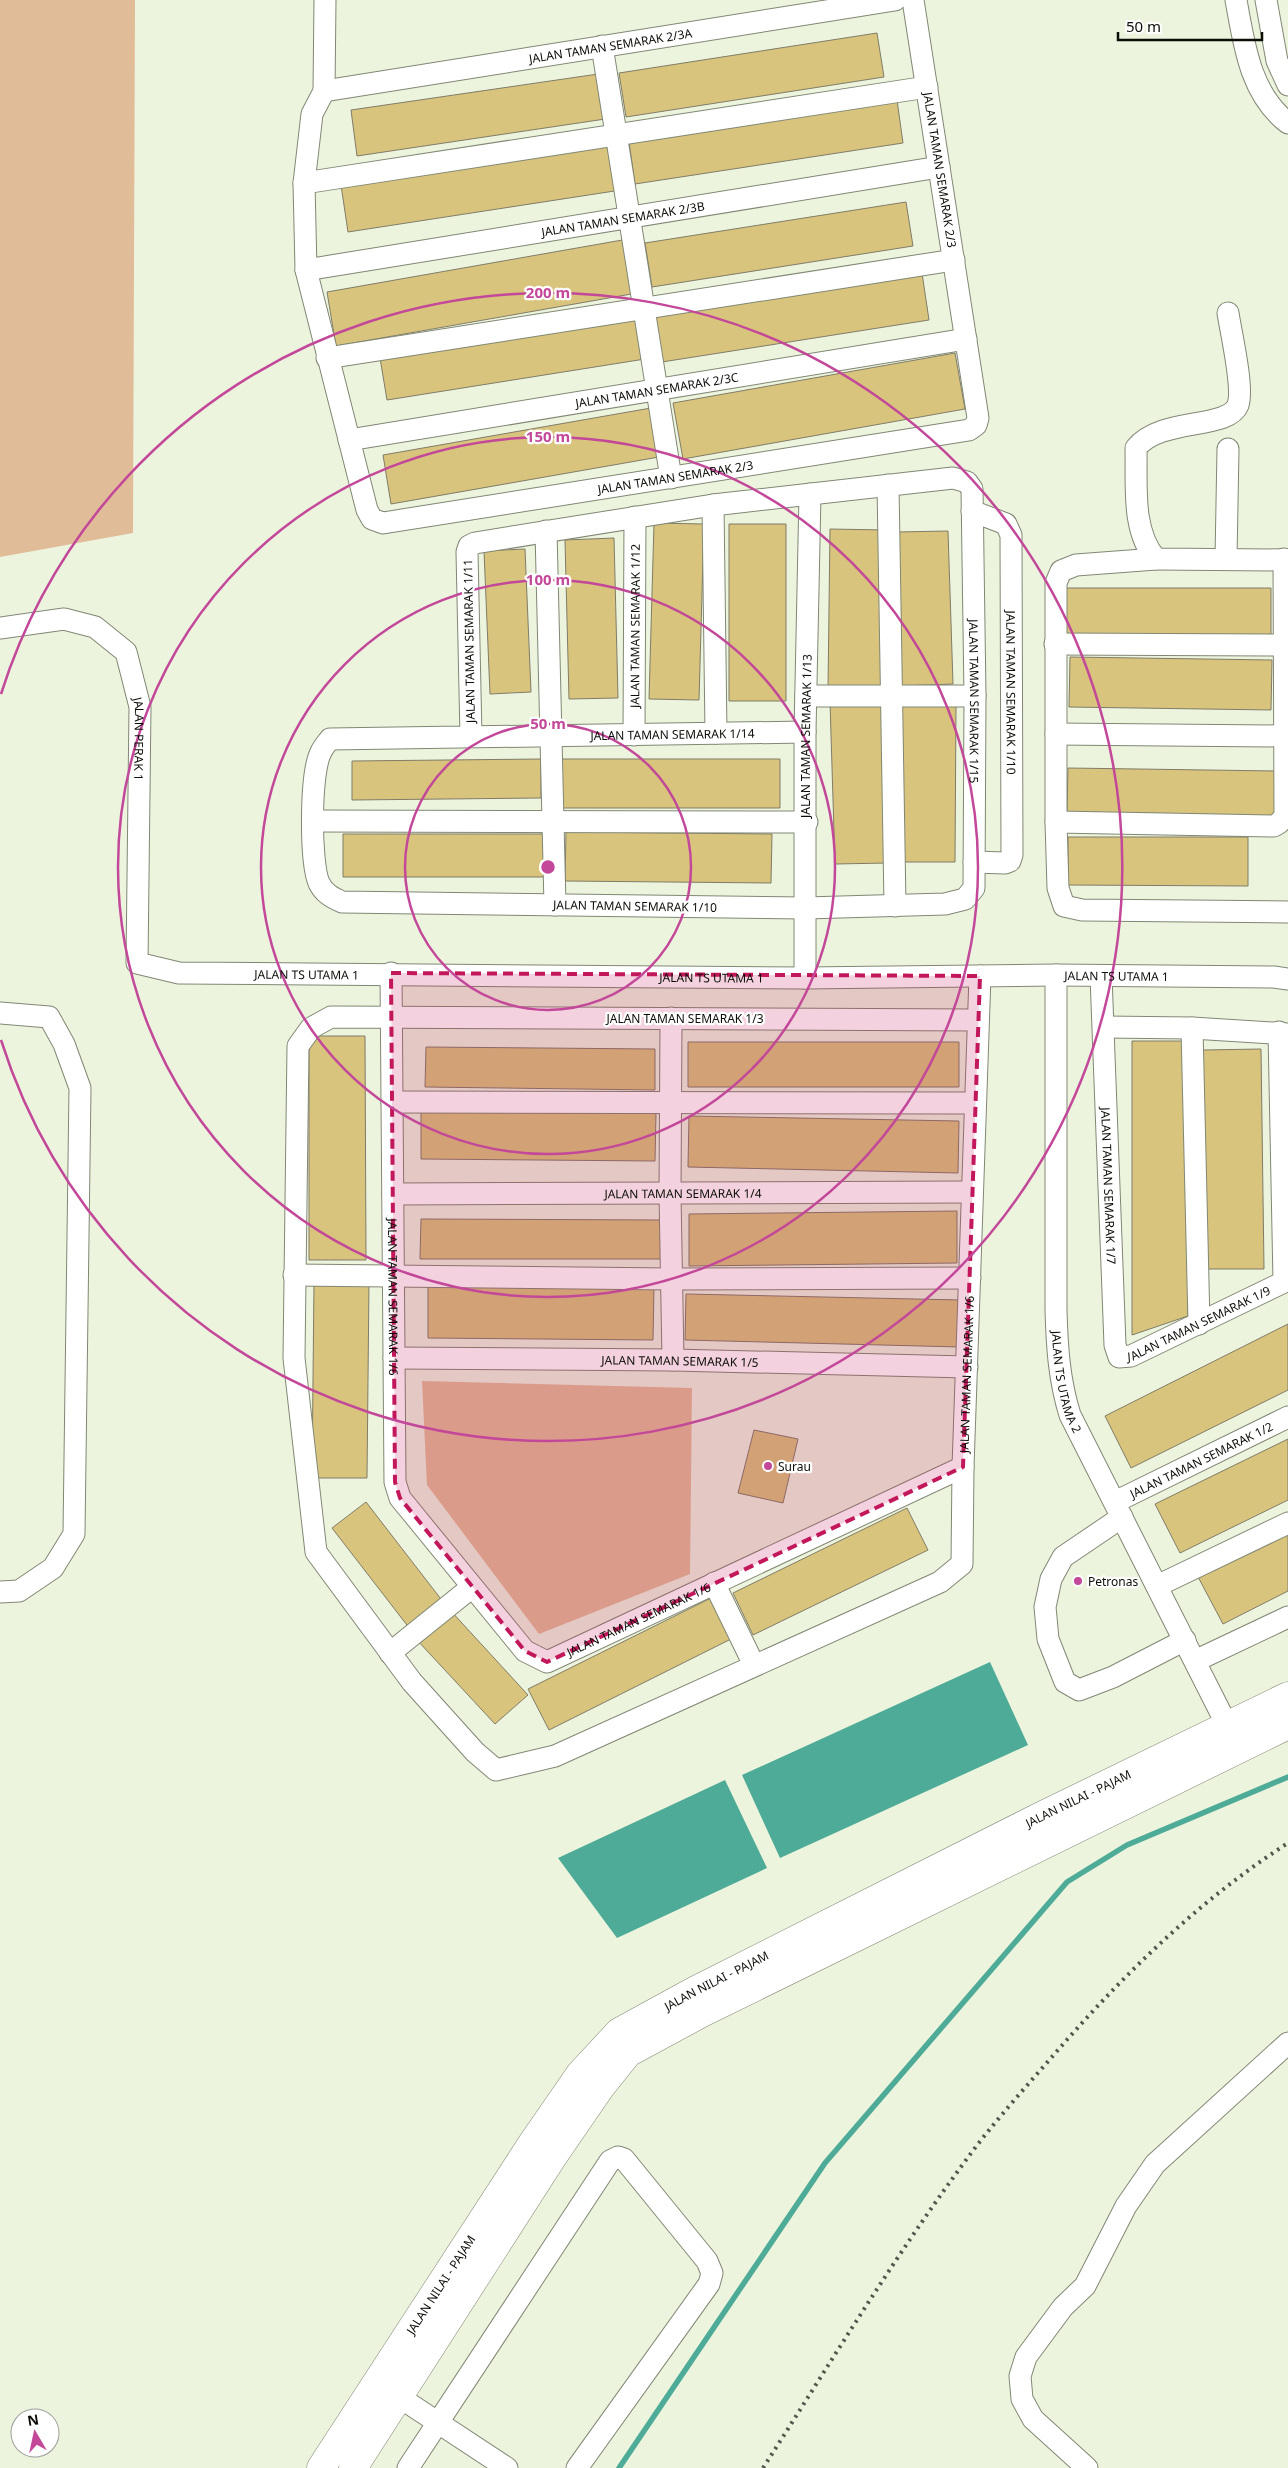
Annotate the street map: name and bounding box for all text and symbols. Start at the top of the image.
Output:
scale bar [1118,10,1262,42]
text: 50 m [1126,16,1161,36]
street label: JALAN TAMAN SEMARAK 2/3A [527,24,693,67]
street label: JALAN TAMAN SEMARAK 2/3 [919,90,961,249]
street label: JALAN TAMAN SEMARAK 2/3B [539,197,706,240]
text: 200 m [526,282,570,302]
street label: JALAN TAMAN SEMARAK 2/3C [573,368,740,411]
text: 150 m [526,426,570,446]
street label: JALAN TAMAN SEMARAK 2/3 [595,456,754,497]
street label: JALAN TAMAN SEMARAK 1/12 [626,544,643,709]
street label: JALAN TAMAN SEMARAK 1/11 [459,559,479,724]
text: 100 m [526,569,570,589]
street label: JALAN TAMAN SEMARAK 1/10 [1003,609,1020,775]
street label: JALAN TAMAN SEMARAK 1/15 [965,618,984,783]
street label: JALAN TAMAN SEMARAK 1/13 [797,654,815,819]
street label: JALAN PERAK 1 [129,694,149,781]
text: 50 m [530,713,566,733]
street label: JALAN TAMAN SEMARAK 1/14 [589,724,755,744]
centre of rings [539,858,557,876]
street label: JALAN TAMAN SEMARAK 1/10 [552,896,717,916]
street label: JALAN TS UTAMA 1 [253,965,359,983]
street label: JALAN TS UTAMA 1 [1063,967,1169,985]
street label: JALAN TS UTAMA 1 [658,968,764,986]
street label: JALAN TAMAN SEMARAK 1/3 [605,1010,764,1027]
street label: JALAN TAMAN SEMARAK 1/7 [1097,1106,1120,1265]
street label: JALAN TAMAN SEMARAK 1/4 [603,1184,762,1202]
street label: JALAN TAMAN SEMARAK 1/6 [384,1217,403,1376]
street label: JALAN TAMAN SEMARAK 1/9 [1126,1281,1273,1365]
street label: JALAN TAMAN SEMARAK 1/6 [955,1295,977,1454]
street label: JALAN TS UTAMA 2 [1048,1329,1086,1436]
street label: JALAN TAMAN SEMARAK 1/5 [600,1351,759,1371]
street label: JALAN TAMAN SEMARAK 1/2 [1126,1417,1276,1502]
place label: Surau [778,1458,811,1475]
marker: Surau [762,1460,774,1472]
place label: Petronas [1088,1573,1138,1590]
marker: Petronas [1072,1575,1084,1587]
street label: JALAN TAMAN SEMARAK 1/6 [563,1578,713,1661]
street label: JALAN NILAI - PAJAM [1021,1765,1134,1832]
street label: JALAN NILAI - PAJAM [660,1946,771,2015]
street label: JALAN NILAI - PAJAM [401,2231,479,2338]
north arrow [10,2408,60,2458]
text: N [26,2409,40,2430]

